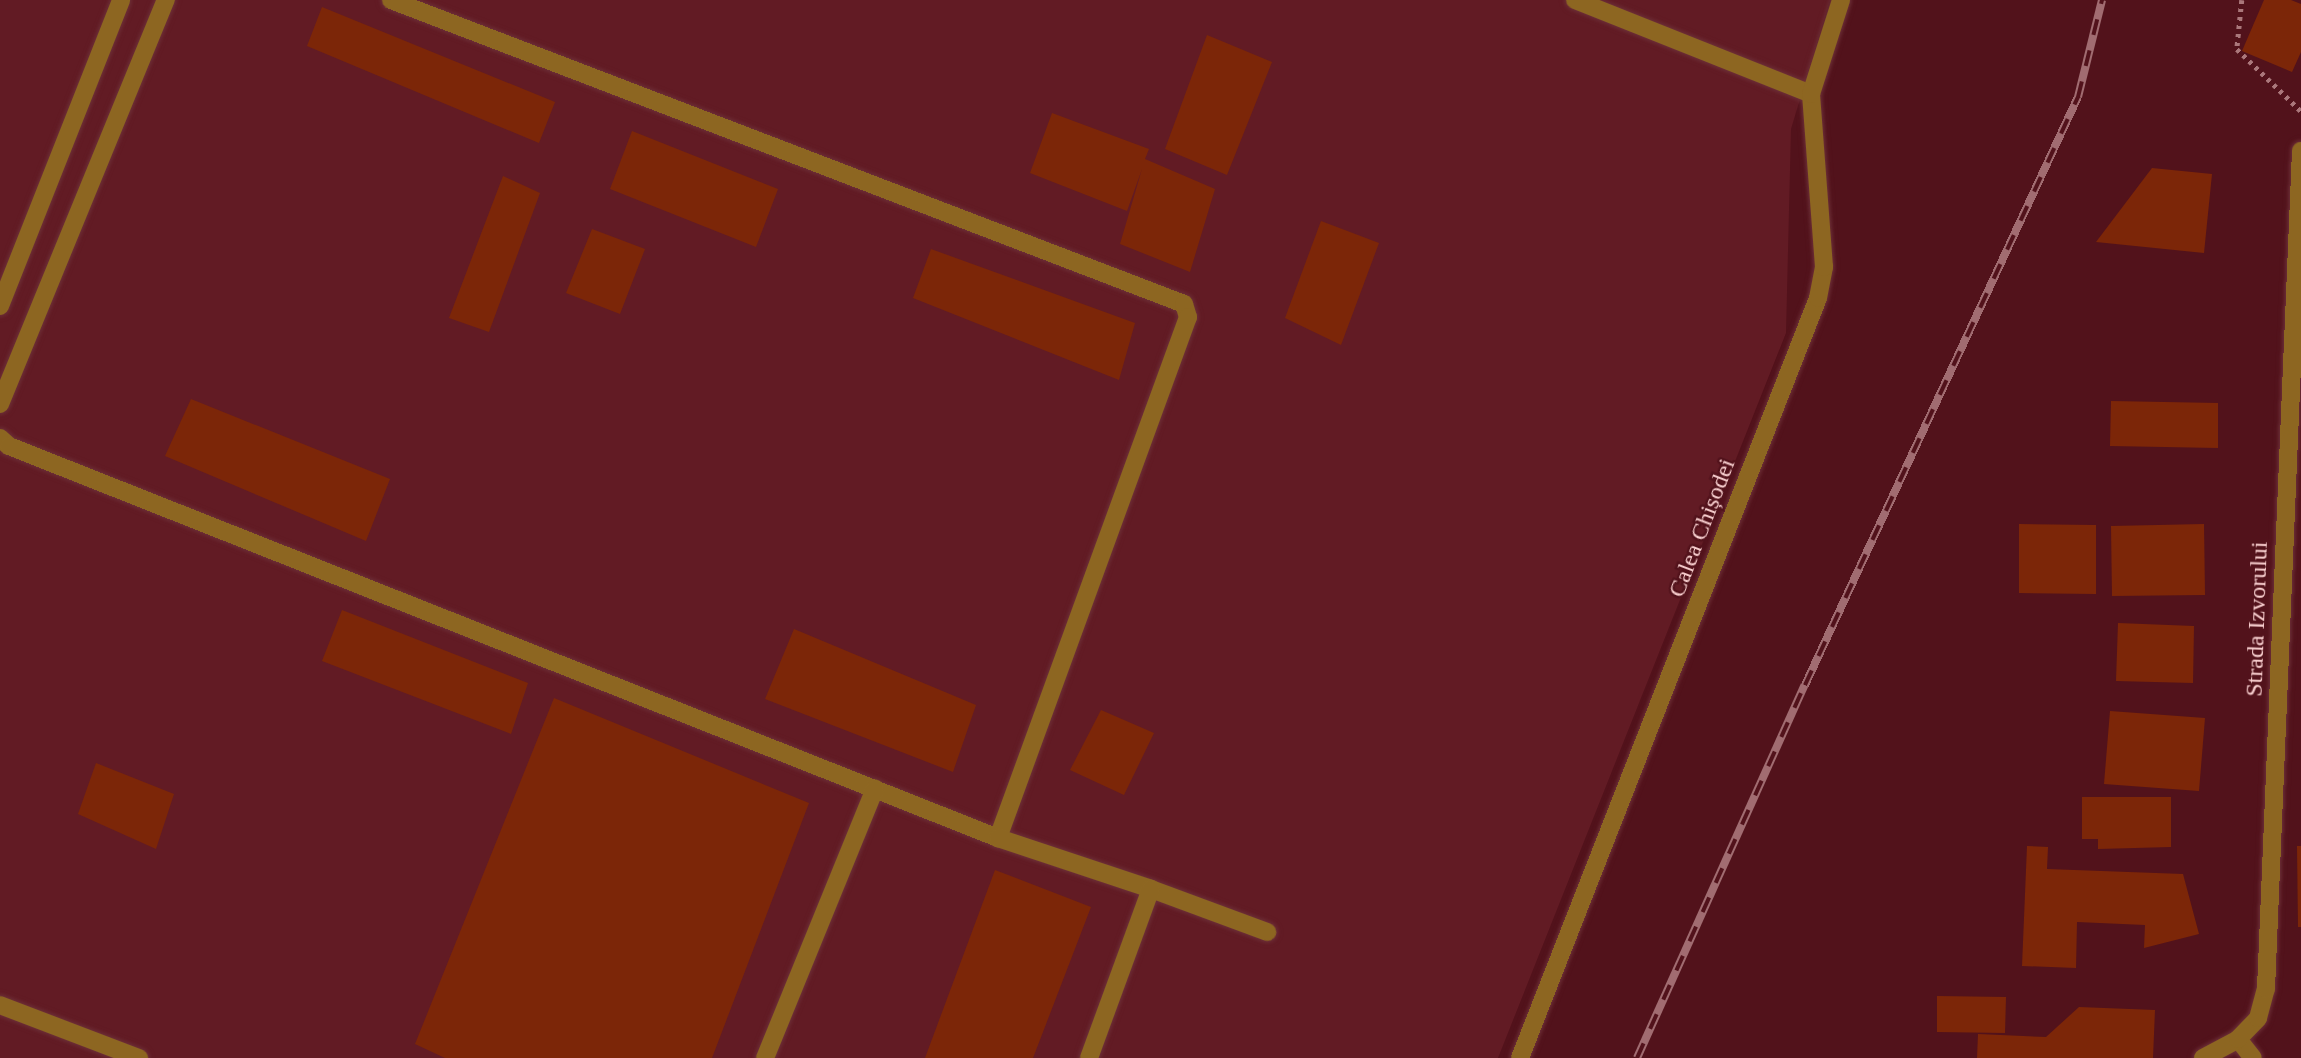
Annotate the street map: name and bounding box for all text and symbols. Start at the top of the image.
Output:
street label: Calea Chișodei [1662,455,1742,601]
street label: Strada Izvorului [2240,541,2274,697]

